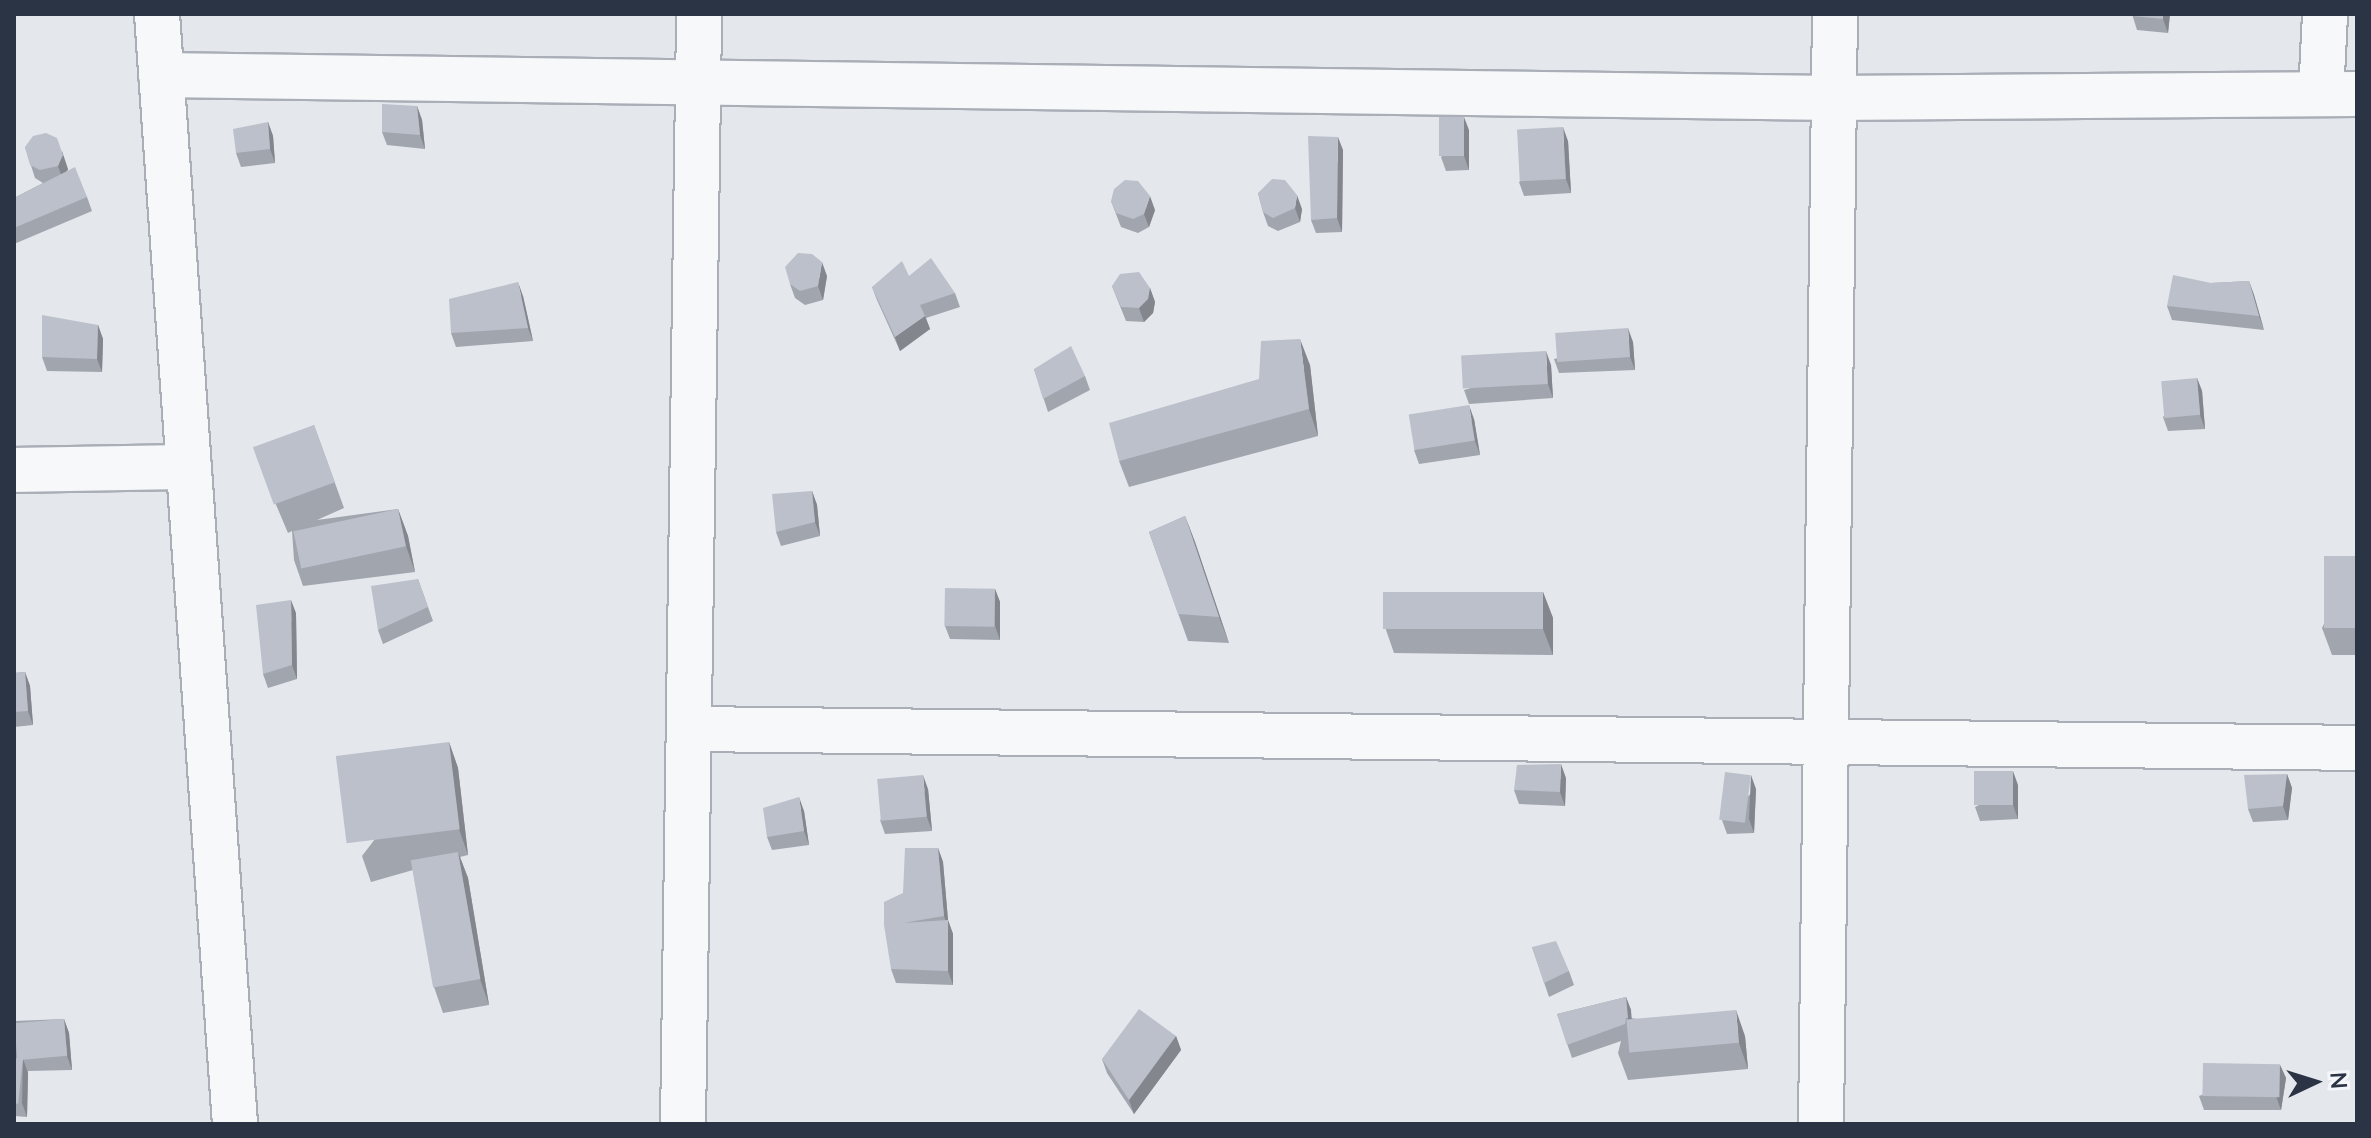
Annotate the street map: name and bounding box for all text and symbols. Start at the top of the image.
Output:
north arrow [2275,1042,2355,1122]
text: N [2325,1071,2353,1090]

